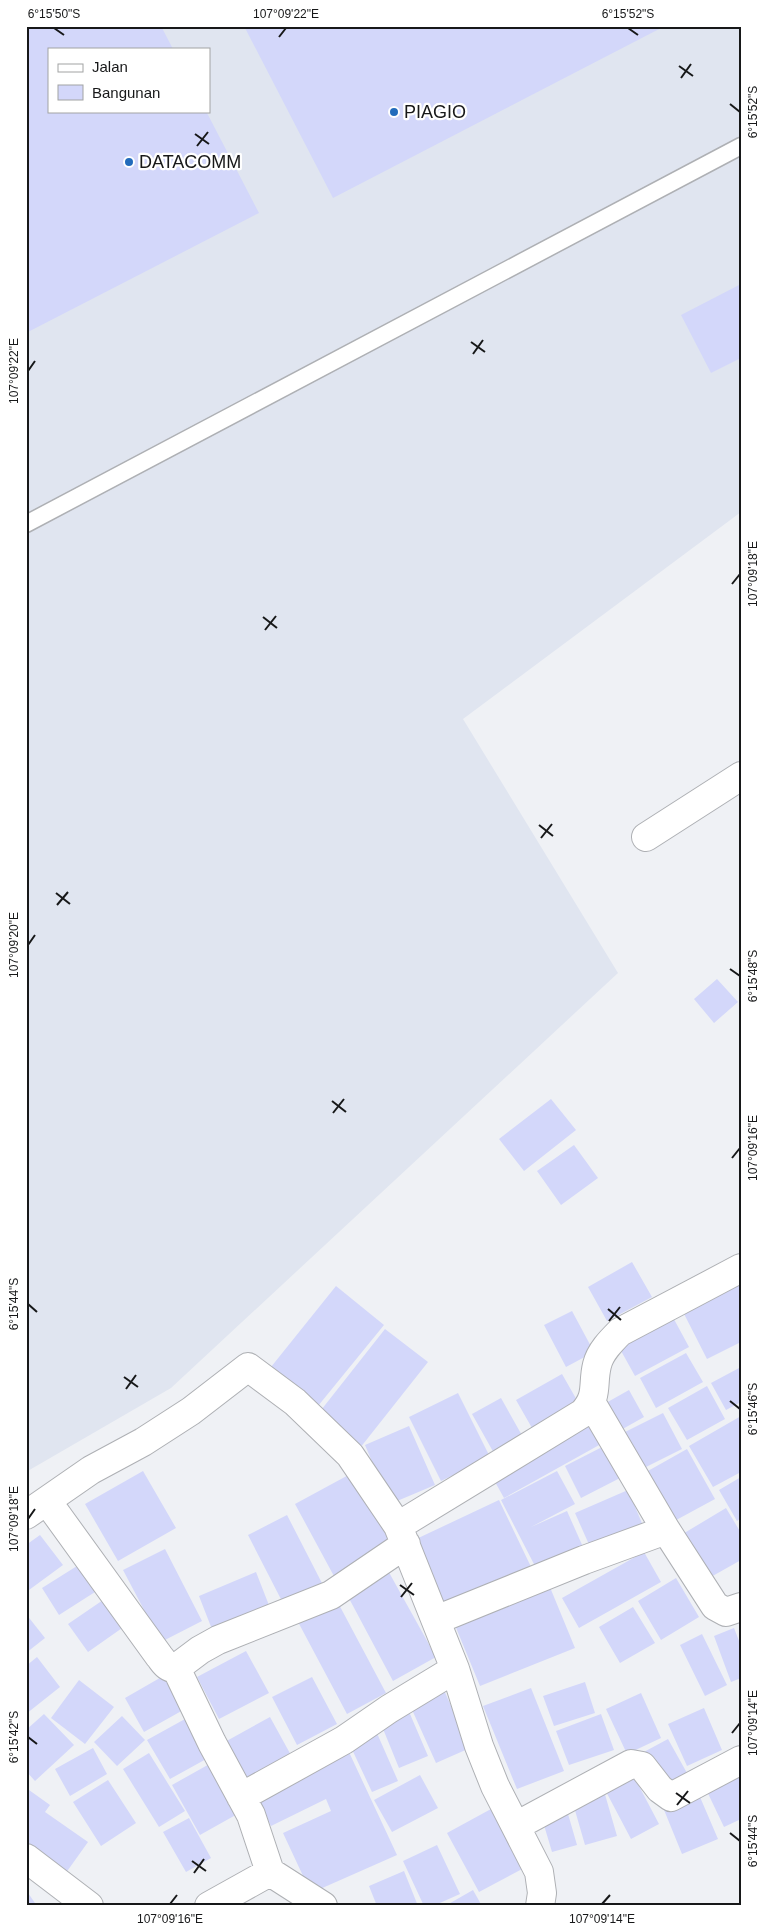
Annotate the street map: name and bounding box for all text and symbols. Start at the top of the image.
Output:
text: 6°15'50"S [28,7,80,21]
text: 107°09'22"E [253,7,319,21]
text: 6°15'52"S [602,7,654,21]
legend [48,48,210,112]
text: Jalan [92,58,128,75]
text: Bangunan [92,84,160,101]
text: 6°15'52"S [746,86,760,138]
place label: PIAGIO [404,102,466,122]
marker: PIAGIO [388,106,400,118]
place label: DATACOMM [139,152,241,172]
marker: DATACOMM [123,156,135,168]
text: 107°09'22"E [7,338,21,404]
text: 107°09'18"E [746,541,760,607]
text: 107°09'20"E [7,912,21,978]
text: 6°15'48"S [746,950,760,1002]
text: 107°09'16"E [746,1115,760,1181]
text: 6°15'44"S [7,1278,21,1330]
text: 6°15'46"S [746,1383,760,1435]
text: 107°09'18"E [7,1486,21,1552]
text: 107°09'14"E [746,1690,760,1756]
text: 6°15'42"S [7,1711,21,1763]
text: 6°15'44"S [746,1815,760,1867]
text: 107°09'16"E [137,1912,203,1926]
text: 107°09'14"E [569,1912,635,1926]

